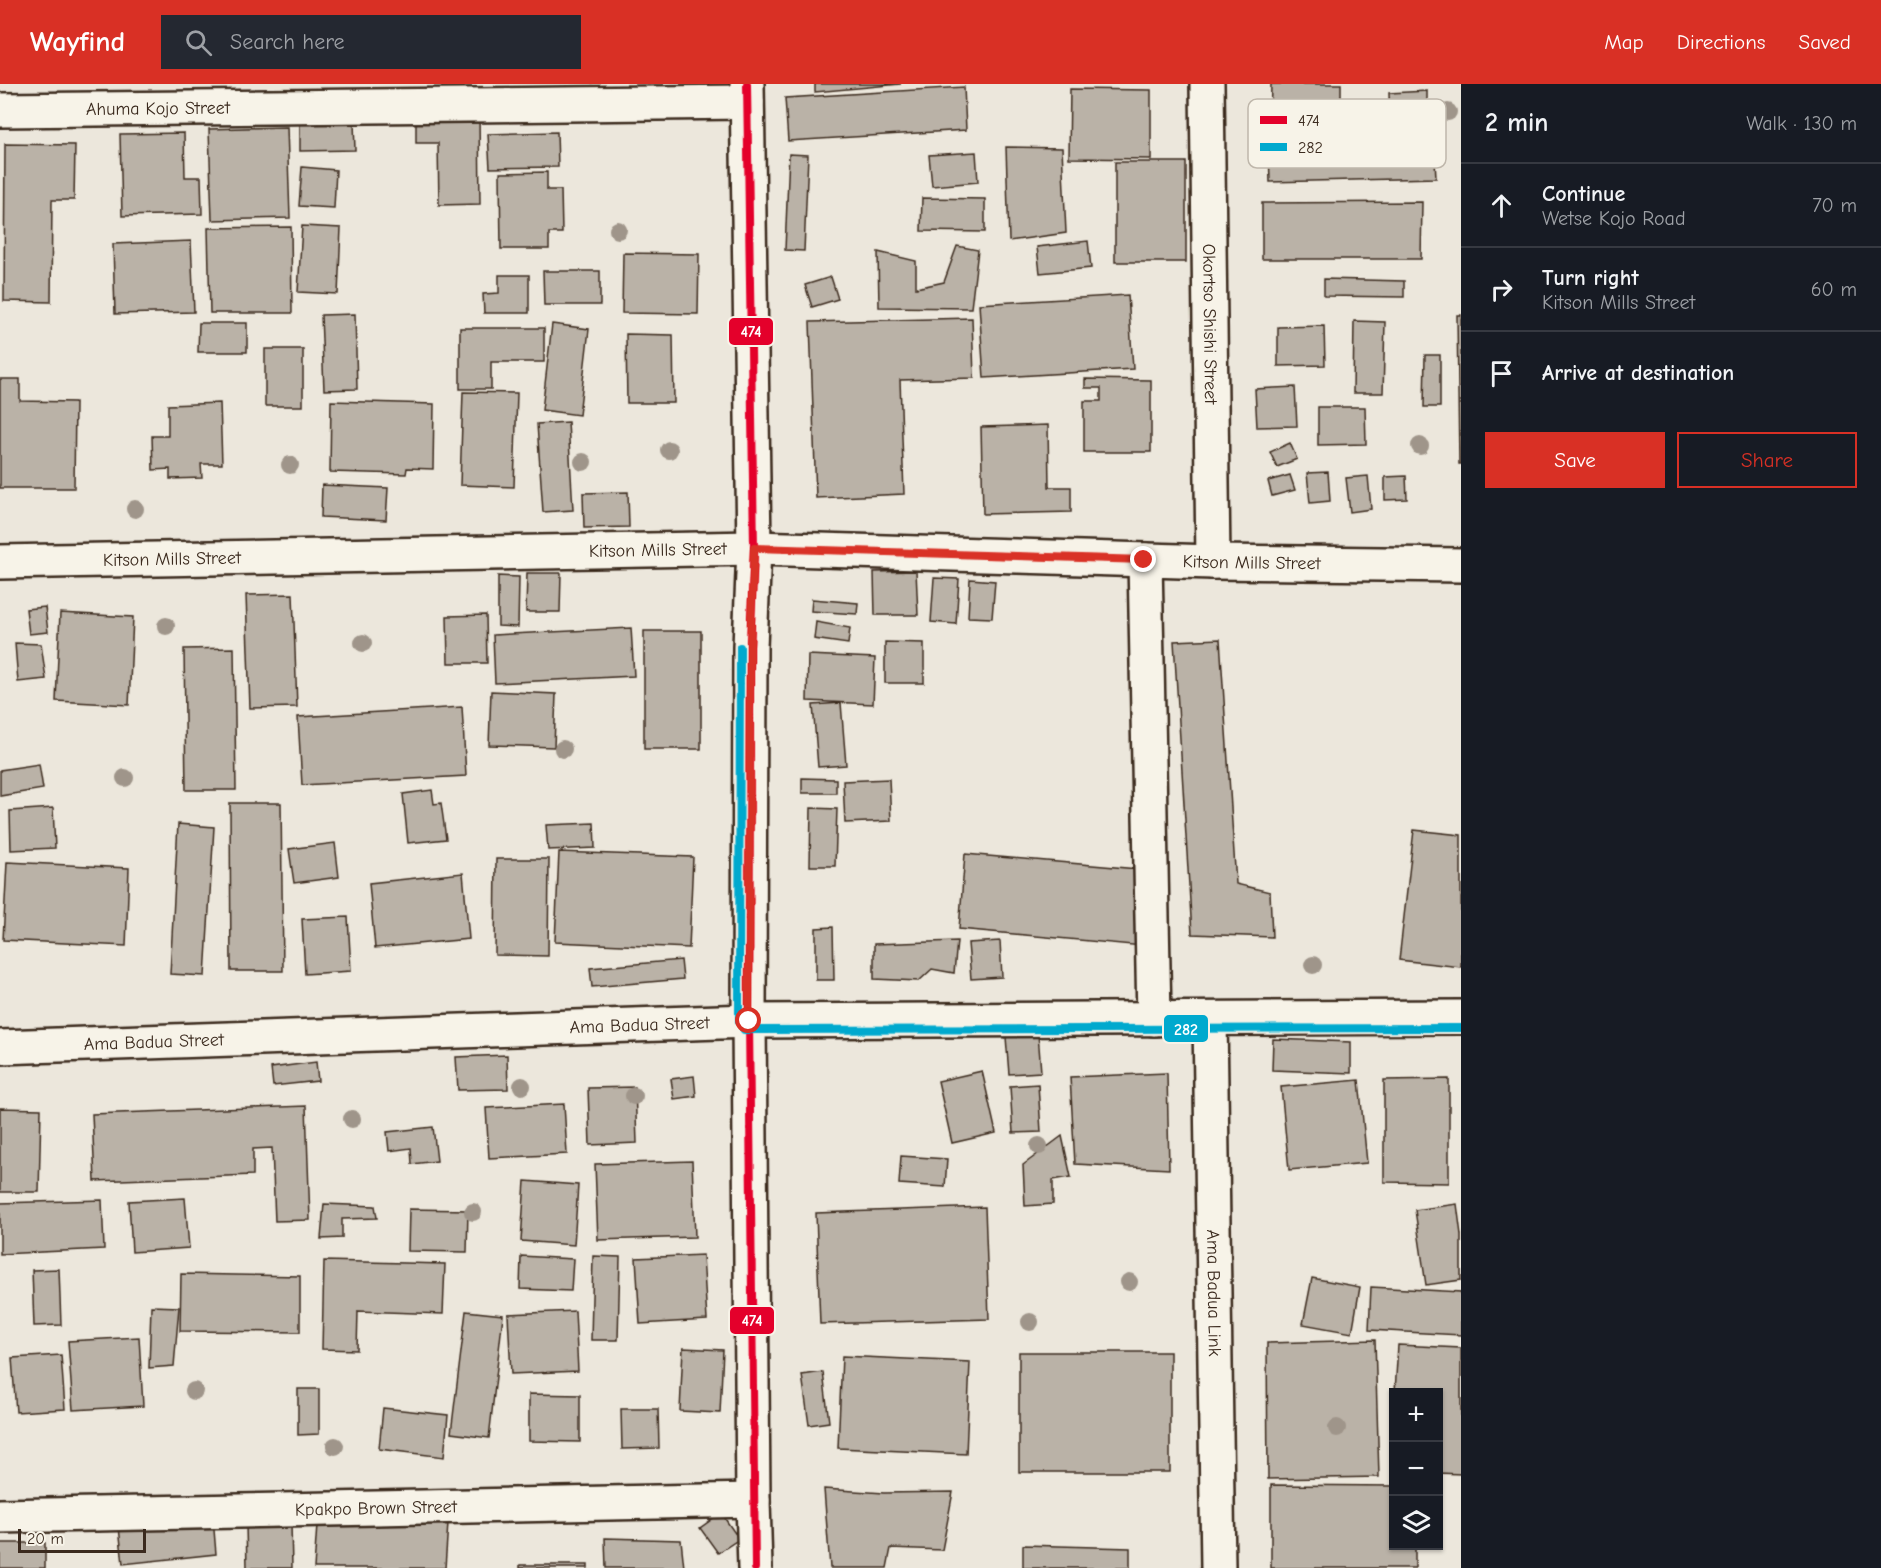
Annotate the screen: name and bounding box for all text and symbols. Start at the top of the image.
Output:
search box [161,15,581,69]
text: Wayfind [30,26,125,58]
icon: search [182,26,215,59]
text: Search here [230,29,345,55]
text: Map [1604,30,1644,54]
text: Directions [1677,30,1766,54]
text: Saved [1799,30,1851,54]
street label: Ahuma Kojo Street [86,98,231,120]
legend [1248,99,1446,168]
text: 2 min [1485,108,1548,138]
text: 474 [1298,112,1320,130]
text: Walk · 130 m [1746,112,1857,135]
text: 282 [1298,139,1323,157]
text: Continue [1542,181,1625,207]
icon: ahead [1485,189,1518,222]
text: 70 m [1812,194,1857,217]
text: Wetse Kojo Road [1542,207,1686,230]
street label: Okortso Shishi Street [1198,243,1221,405]
text: Turn right [1542,265,1639,291]
icon: right [1485,273,1518,306]
text: 60 m [1811,278,1857,301]
text: Kitson Mills Street [1542,291,1695,314]
line badge: 474 [728,317,774,346]
text: 474 [741,323,761,341]
icon: arrive [1485,357,1518,390]
text: Arrive at destination [1542,360,1734,386]
button: Save [1485,432,1665,488]
button: Share [1677,432,1857,488]
street label: Kitson Mills Street [589,538,728,562]
route end [1130,546,1156,572]
street label: Kitson Mills Street [103,548,242,571]
street label: Kitson Mills Street [1182,551,1322,574]
route start [735,1007,761,1033]
street label: Ama Badua Street [569,1012,711,1038]
line badge: 282 [1163,1014,1209,1043]
text: 282 [1174,1021,1198,1039]
street label: Ama Badua Street [83,1029,225,1055]
street label: Ama Badua Link [1202,1229,1225,1357]
line badge: 474 [729,1306,775,1335]
text: 474 [742,1312,762,1330]
map controls [1389,1388,1443,1550]
button: + [1389,1388,1443,1442]
button: − [1389,1442,1443,1496]
street label: Kpakpo Brown Street [295,1496,458,1521]
button: layers [1389,1496,1443,1550]
scale bar [18,1526,146,1554]
text: 20 m [27,1530,64,1548]

